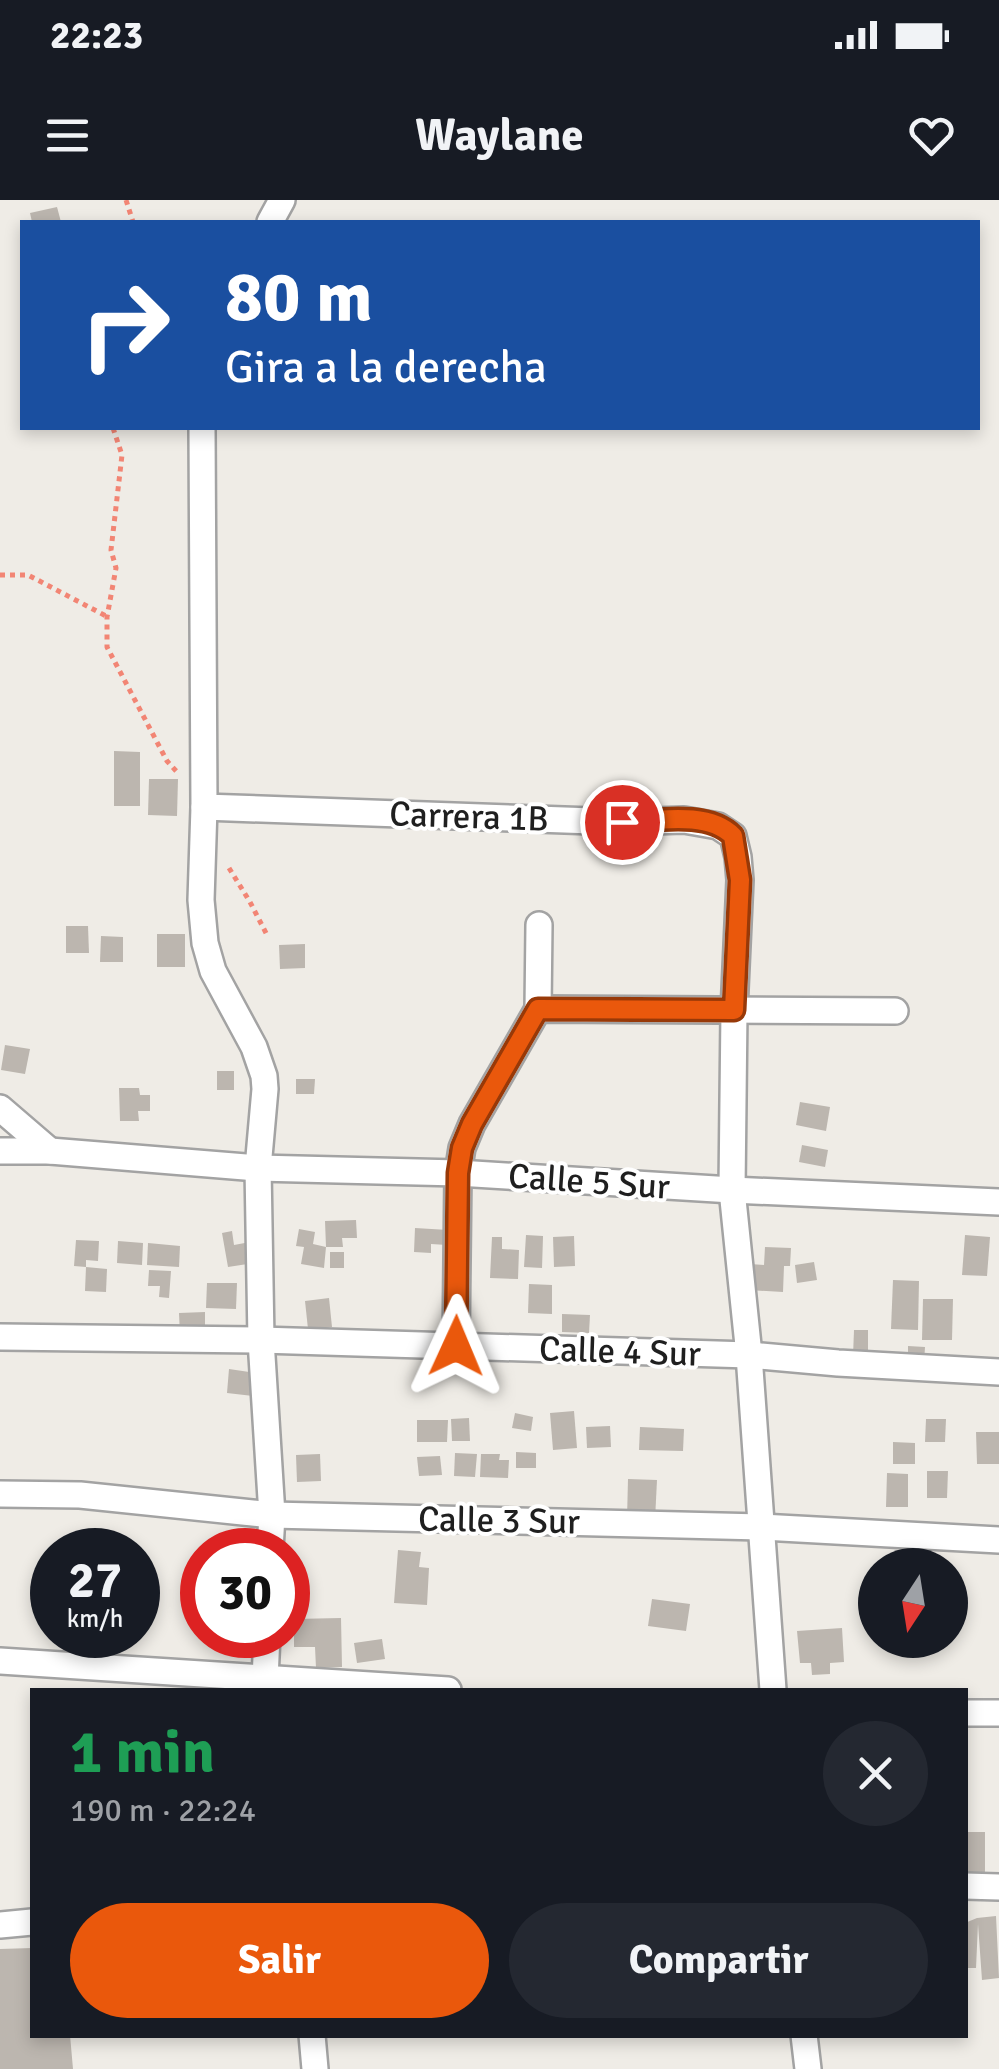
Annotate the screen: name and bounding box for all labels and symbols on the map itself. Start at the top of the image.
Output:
pin [580,780,665,865]
street label: Carrera 1B [389,792,549,841]
street label: Calle 5 Sur [507,1154,671,1209]
position arrow [404,1294,508,1398]
street label: Calle 4 Sur [538,1327,702,1376]
street label: Calle 3 Sur [418,1498,580,1543]
speed limit sign: 30 [180,1528,310,1658]
north arrow [858,1548,968,1658]

